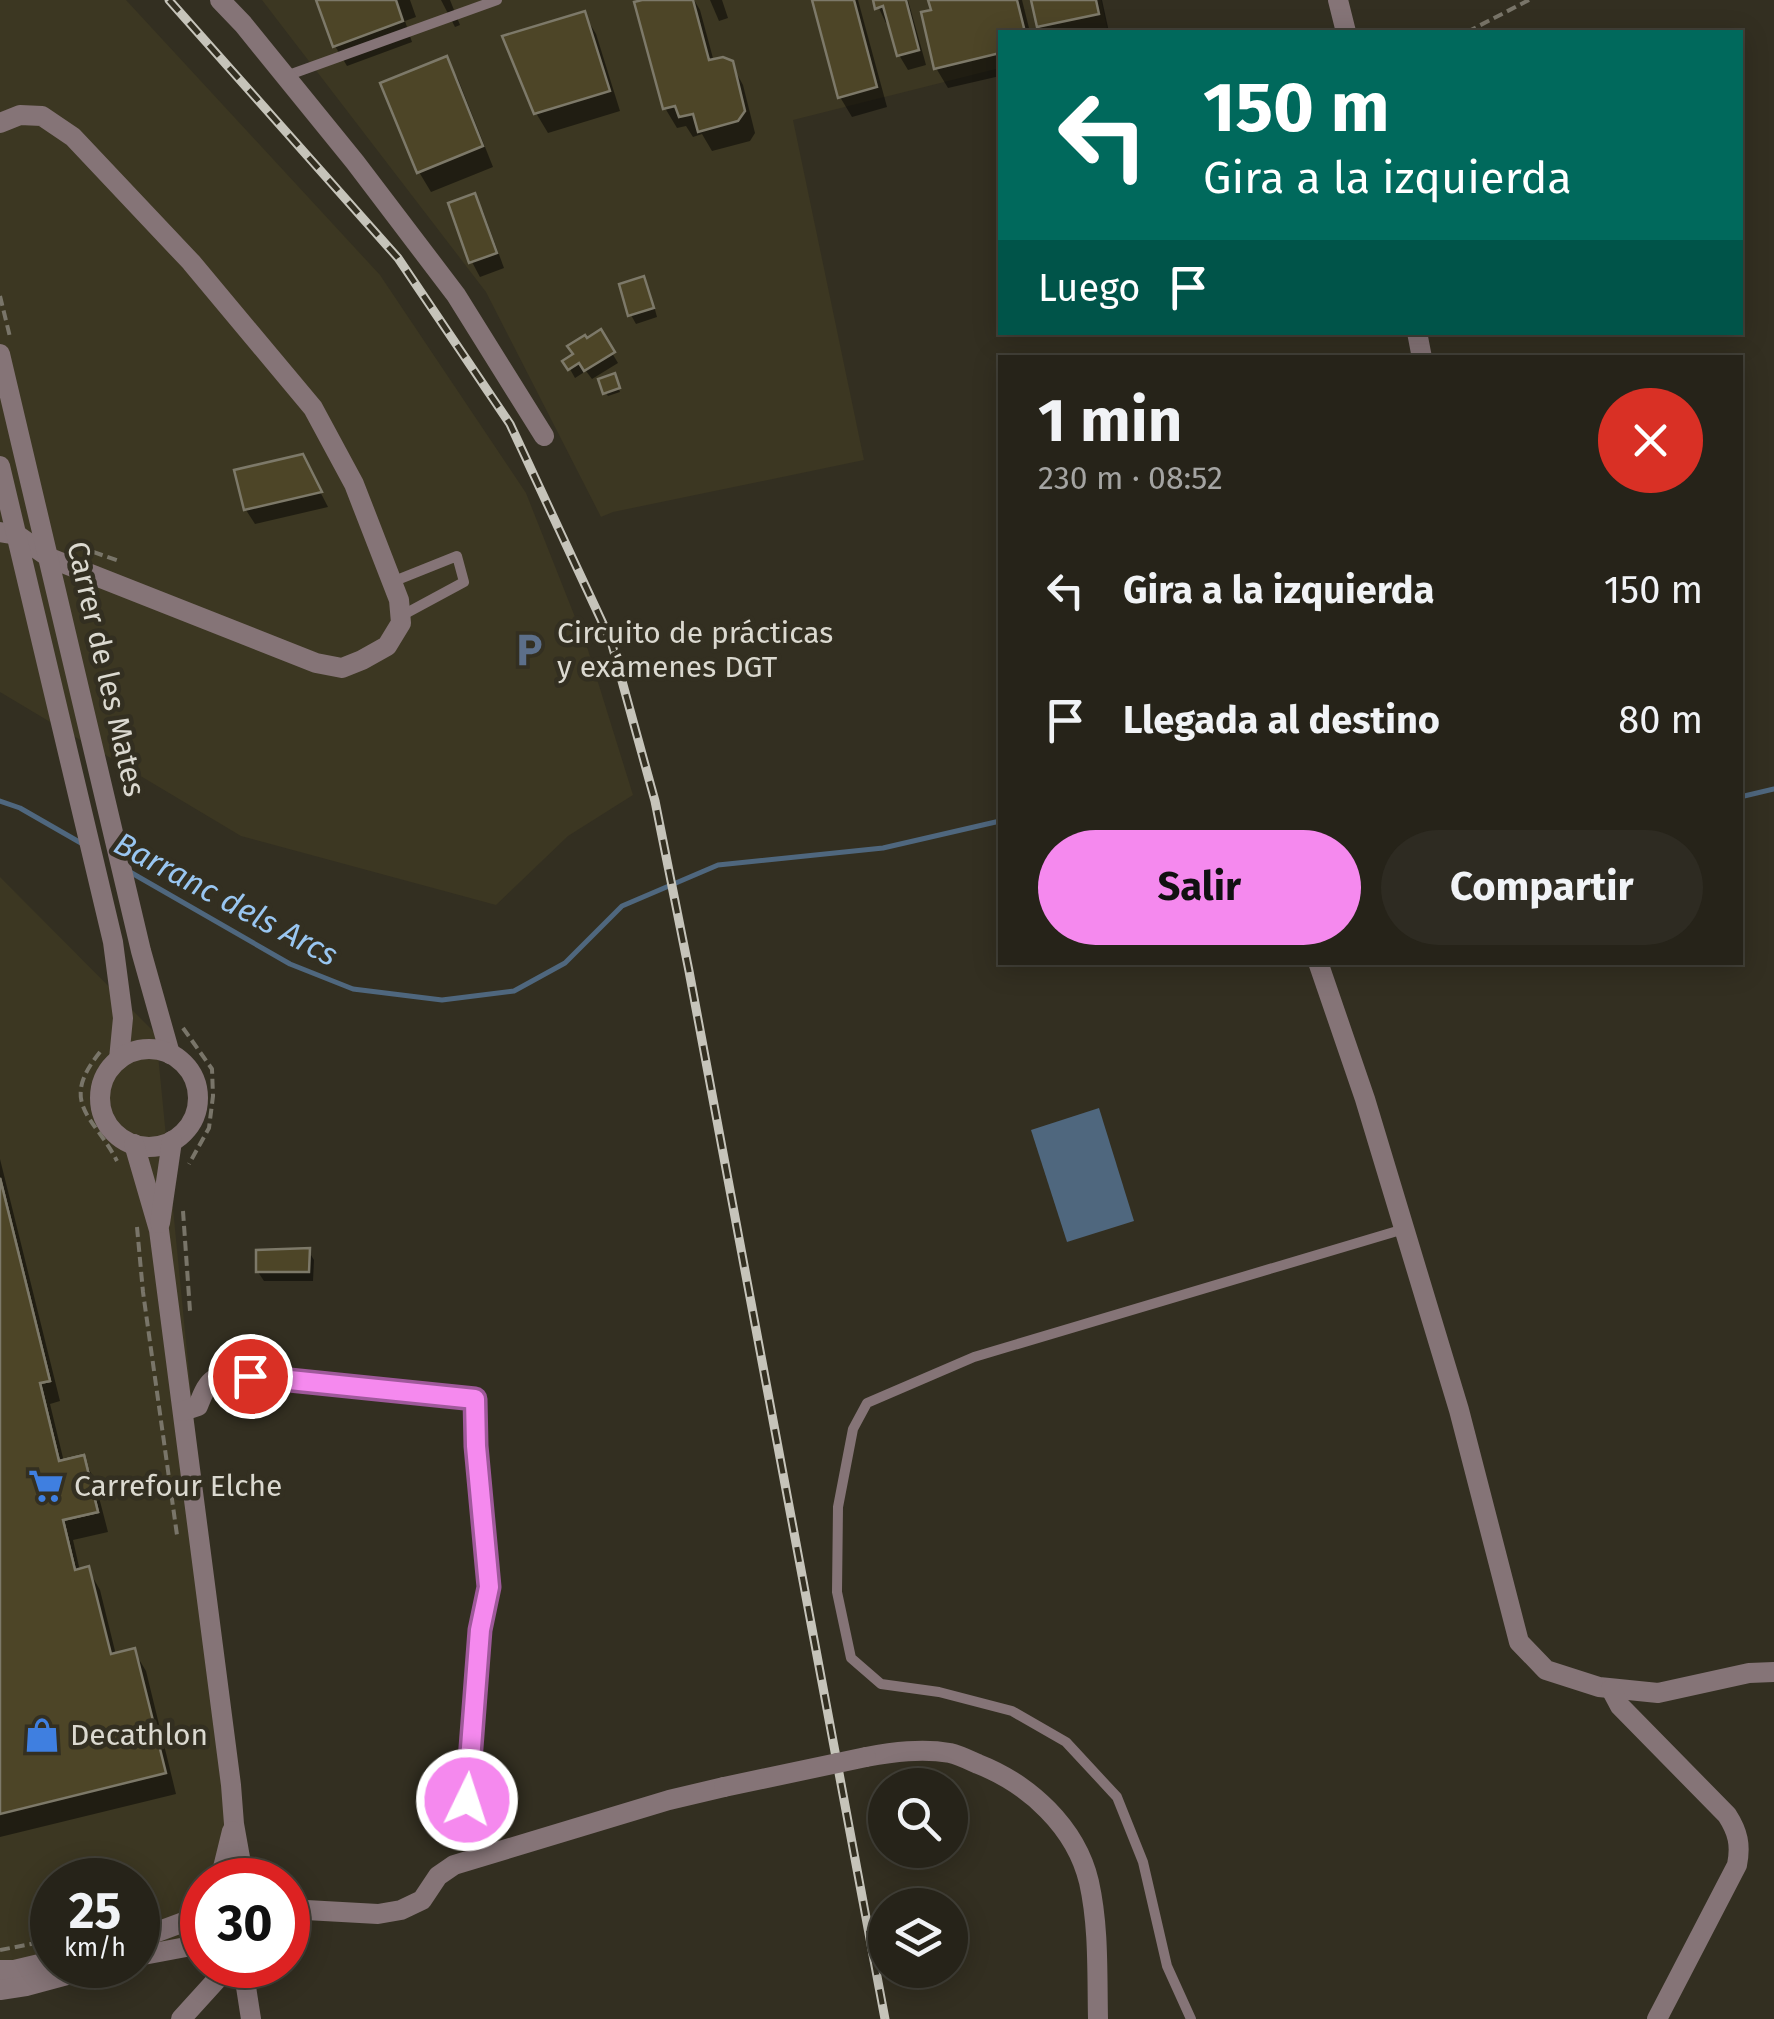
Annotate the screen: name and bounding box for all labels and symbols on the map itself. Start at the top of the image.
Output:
street label: Carrer de les Mates [59,538,153,800]
place label: Circuito de prácticas y exámenes DGT [557,615,833,685]
parking icon: Circuito de prácticas y exámenes DGT [510,631,548,669]
water label: Barranc dels Arcs [108,824,344,974]
pin [208,1334,293,1419]
supermarket icon: Carrefour Elche [27,1467,65,1505]
place label: Carrefour Elche [74,1468,282,1504]
shop icon: Decathlon [23,1716,61,1754]
place label: Decathlon [70,1717,208,1753]
position arrow [415,1748,519,1852]
speed limit sign: 30 [180,1858,310,1988]

